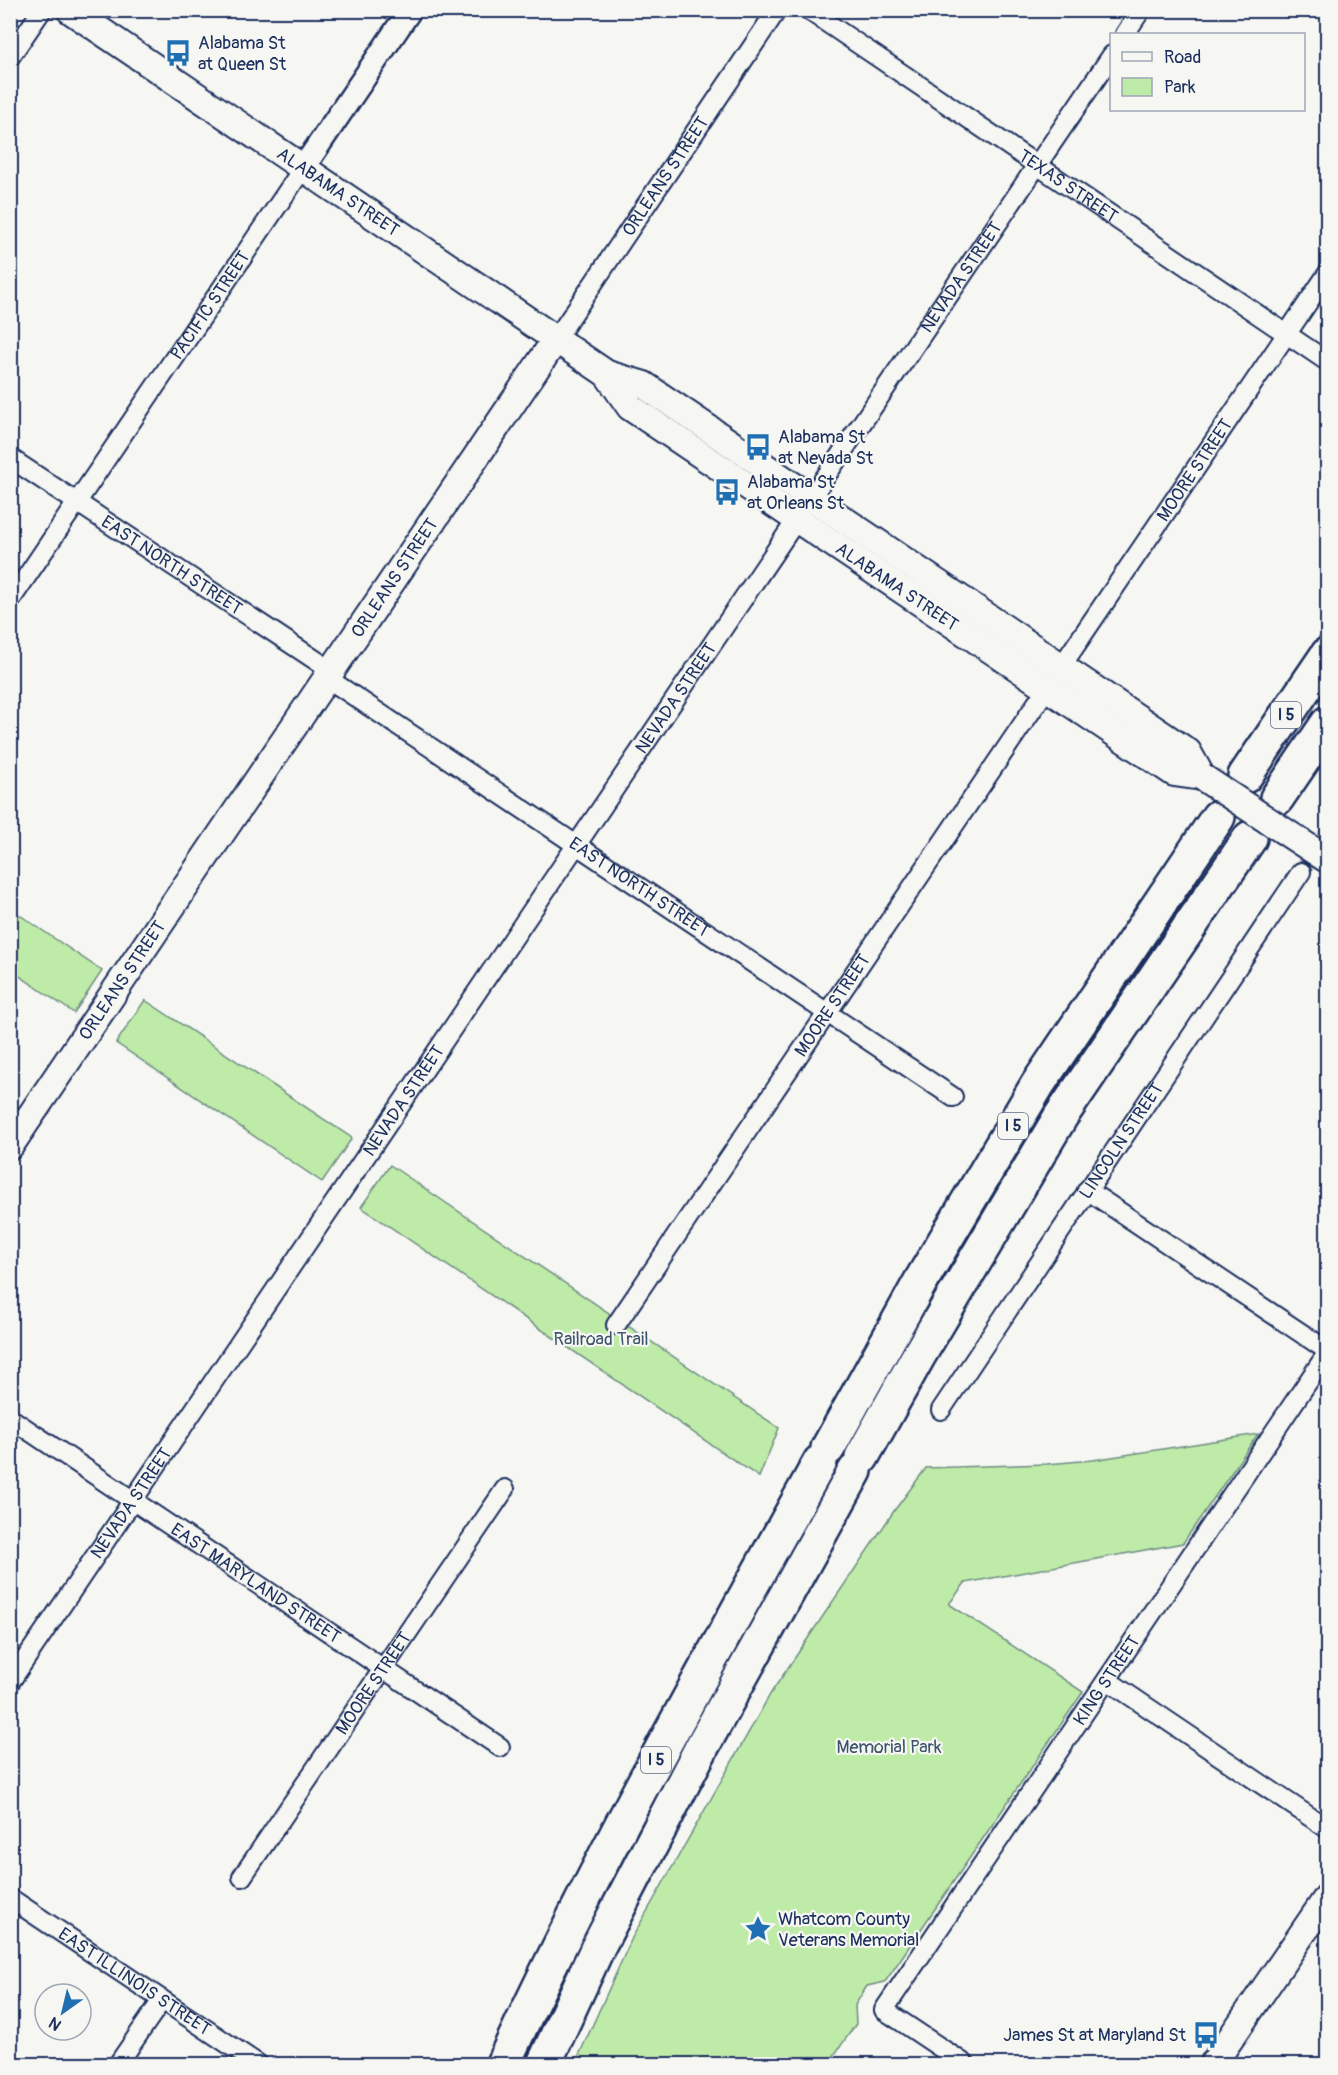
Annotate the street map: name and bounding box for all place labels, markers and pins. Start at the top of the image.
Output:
place label: Alabama St at Queen St [198,32,287,76]
bus stop icon: Alabama St at Queen St [163,38,193,68]
place label: Alabama St at Nevada St [778,426,874,470]
bus stop icon: Alabama St at Nevada St [743,432,773,462]
place label: Alabama St at Orleans St [747,471,845,515]
bus stop icon: Alabama St at Orleans St [712,477,742,507]
place label: Whatcom County Veterans Memorial [778,1908,919,1952]
place icon: Whatcom County Veterans Memorial [743,1914,773,1944]
bus stop icon: James St at Maryland St [1191,2020,1221,2050]
place label: James St at Maryland St [1003,2024,1187,2047]

